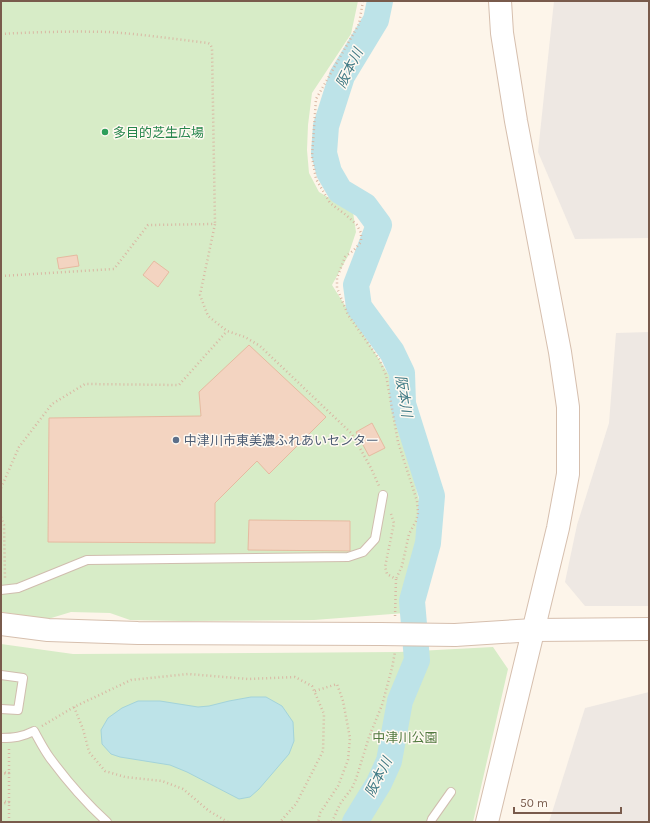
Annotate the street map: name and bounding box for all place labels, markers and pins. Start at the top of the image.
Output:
place label: 多目的芝生広場 [113,125,204,140]
marker: 多目的芝生広場 [100,127,110,137]
place label: 中津川市東美濃ふれあいセンター [184,433,379,448]
marker: 中津川市東美濃ふれあいセンター [171,435,181,445]

